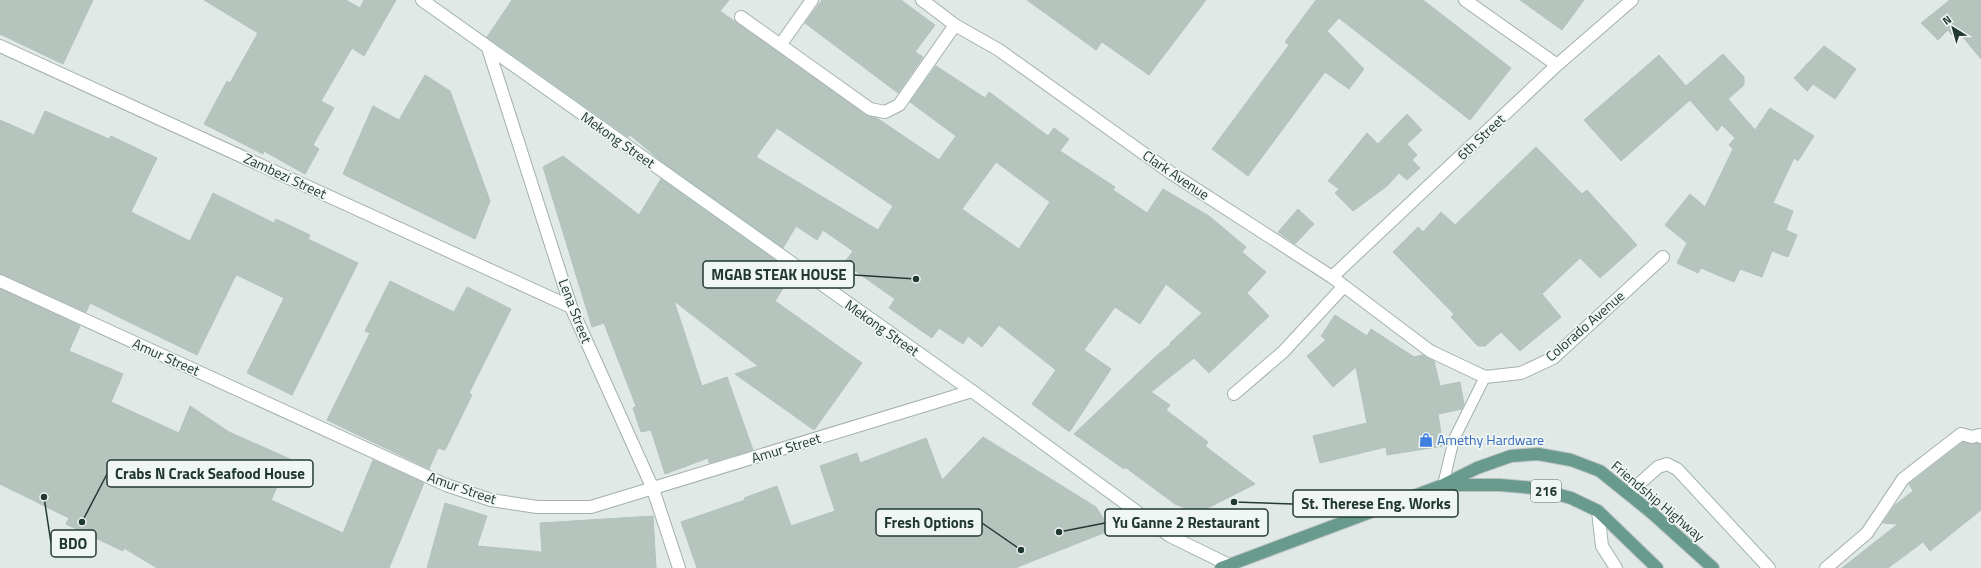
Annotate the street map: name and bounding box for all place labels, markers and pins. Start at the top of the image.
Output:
callout: MGAB STEAK HOUSE [703,261,854,288]
place label: Amethy Hardware [1437,429,1544,450]
shop icon: Amethy Hardware [1418,432,1434,448]
callout: Crabs N Crack Seafood House [107,460,313,487]
callout: St. Therese Eng. Works [1293,490,1458,517]
callout: Fresh Options [876,509,982,536]
callout: Yu Ganne 2 Restaurant [1105,509,1268,536]
callout: BDO [51,530,96,557]

